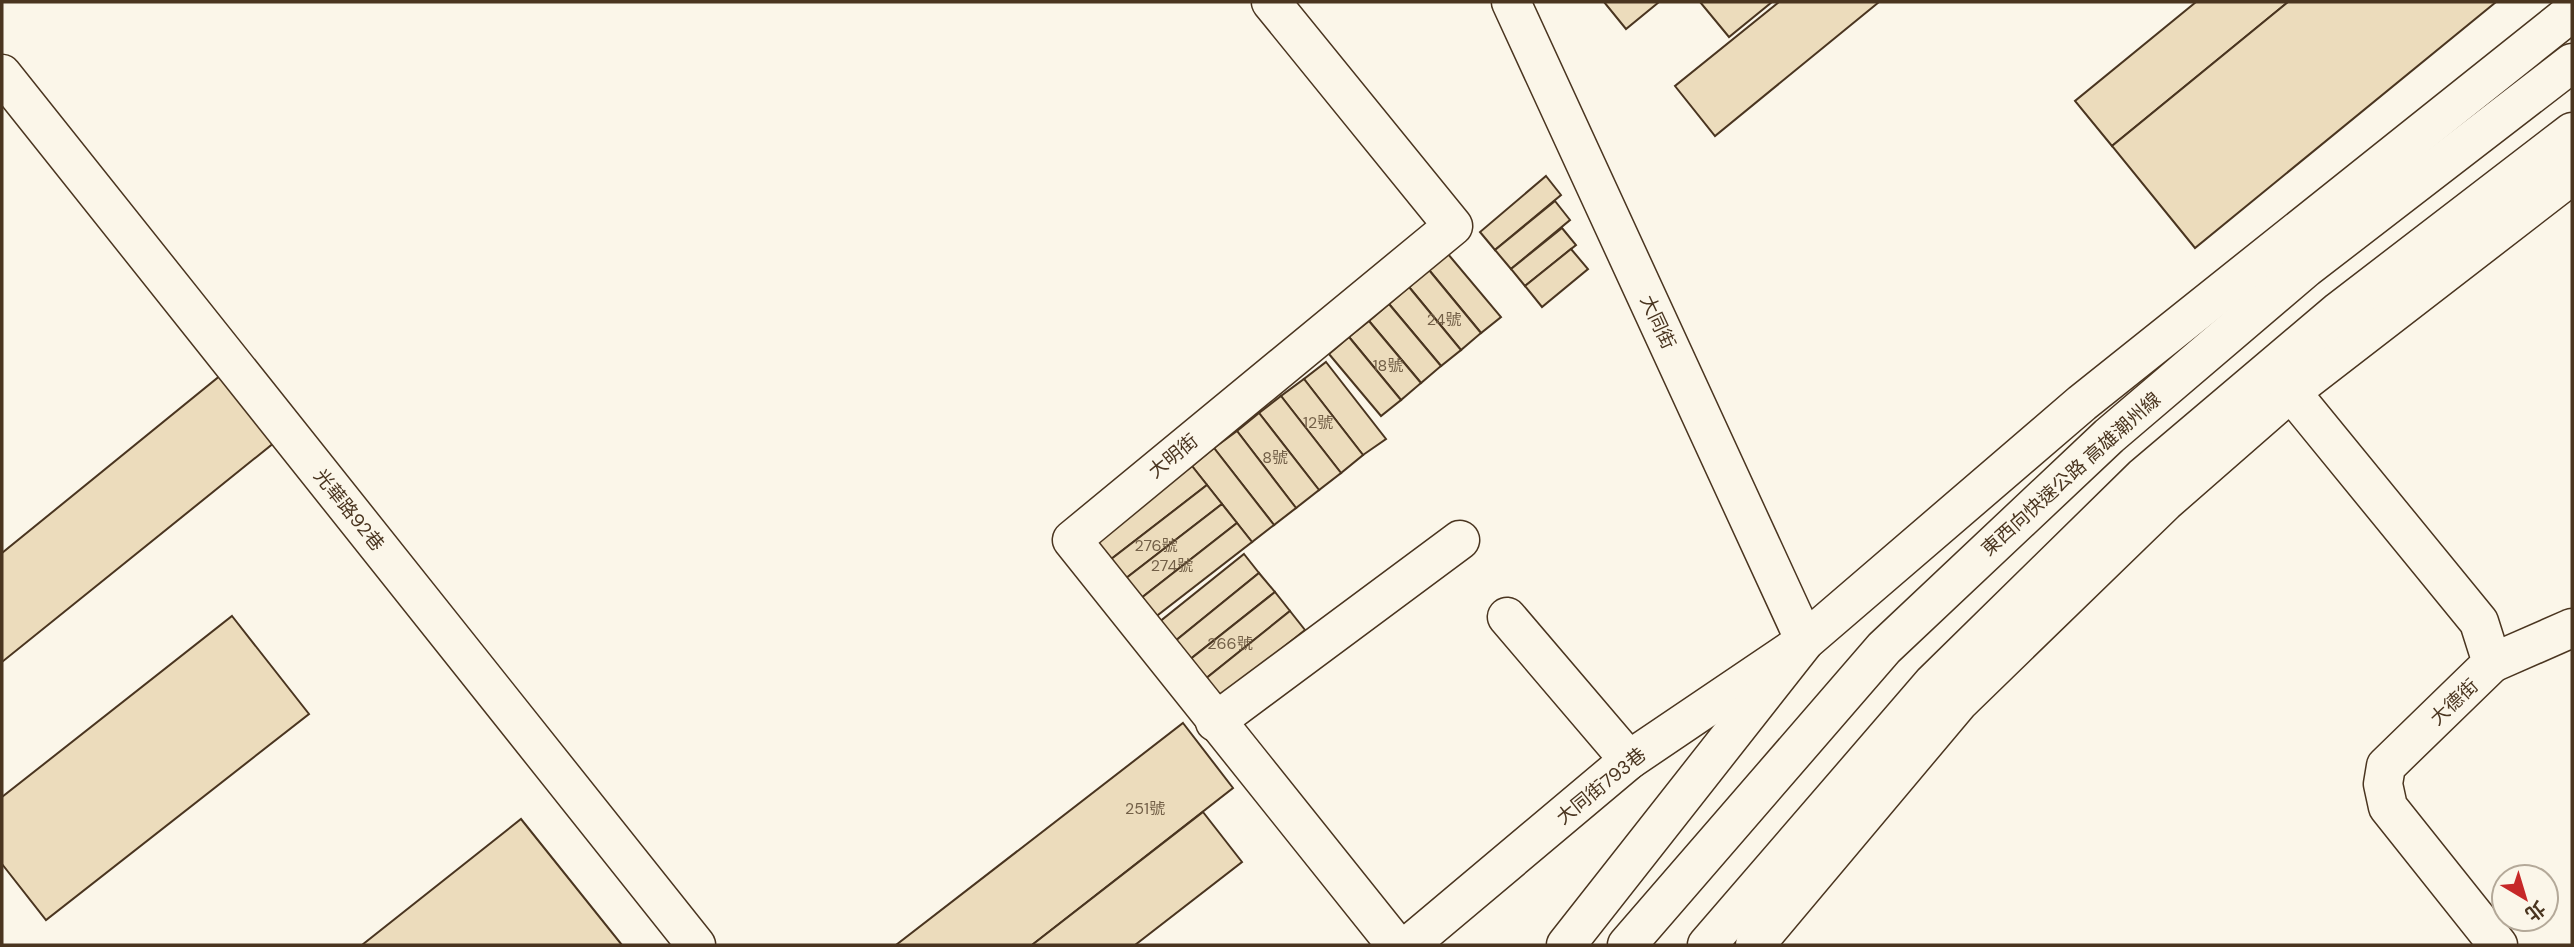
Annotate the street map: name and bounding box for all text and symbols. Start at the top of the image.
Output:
street label: 大同街 [1635,291,1681,353]
house number: 24號 [1427,309,1461,330]
house number: 18號 [1373,355,1403,376]
street label: 東西向快速公路 高雄潮州線 [1976,387,2166,561]
house number: 12號 [1303,412,1333,433]
street label: 大明街 [1143,428,1203,484]
house number: 8號 [1262,447,1288,468]
street label: 光華路92巷 [308,464,390,556]
house number: 276號 [1134,535,1178,556]
house number: 274號 [1151,555,1193,576]
house number: 266號 [1207,633,1253,654]
street label: 大德街 [2425,673,2483,731]
street label: 大同街793巷 [1551,742,1651,830]
house number: 251號 [1125,798,1165,819]
north arrow [2490,863,2560,933]
text: 北 [2520,895,2550,927]

